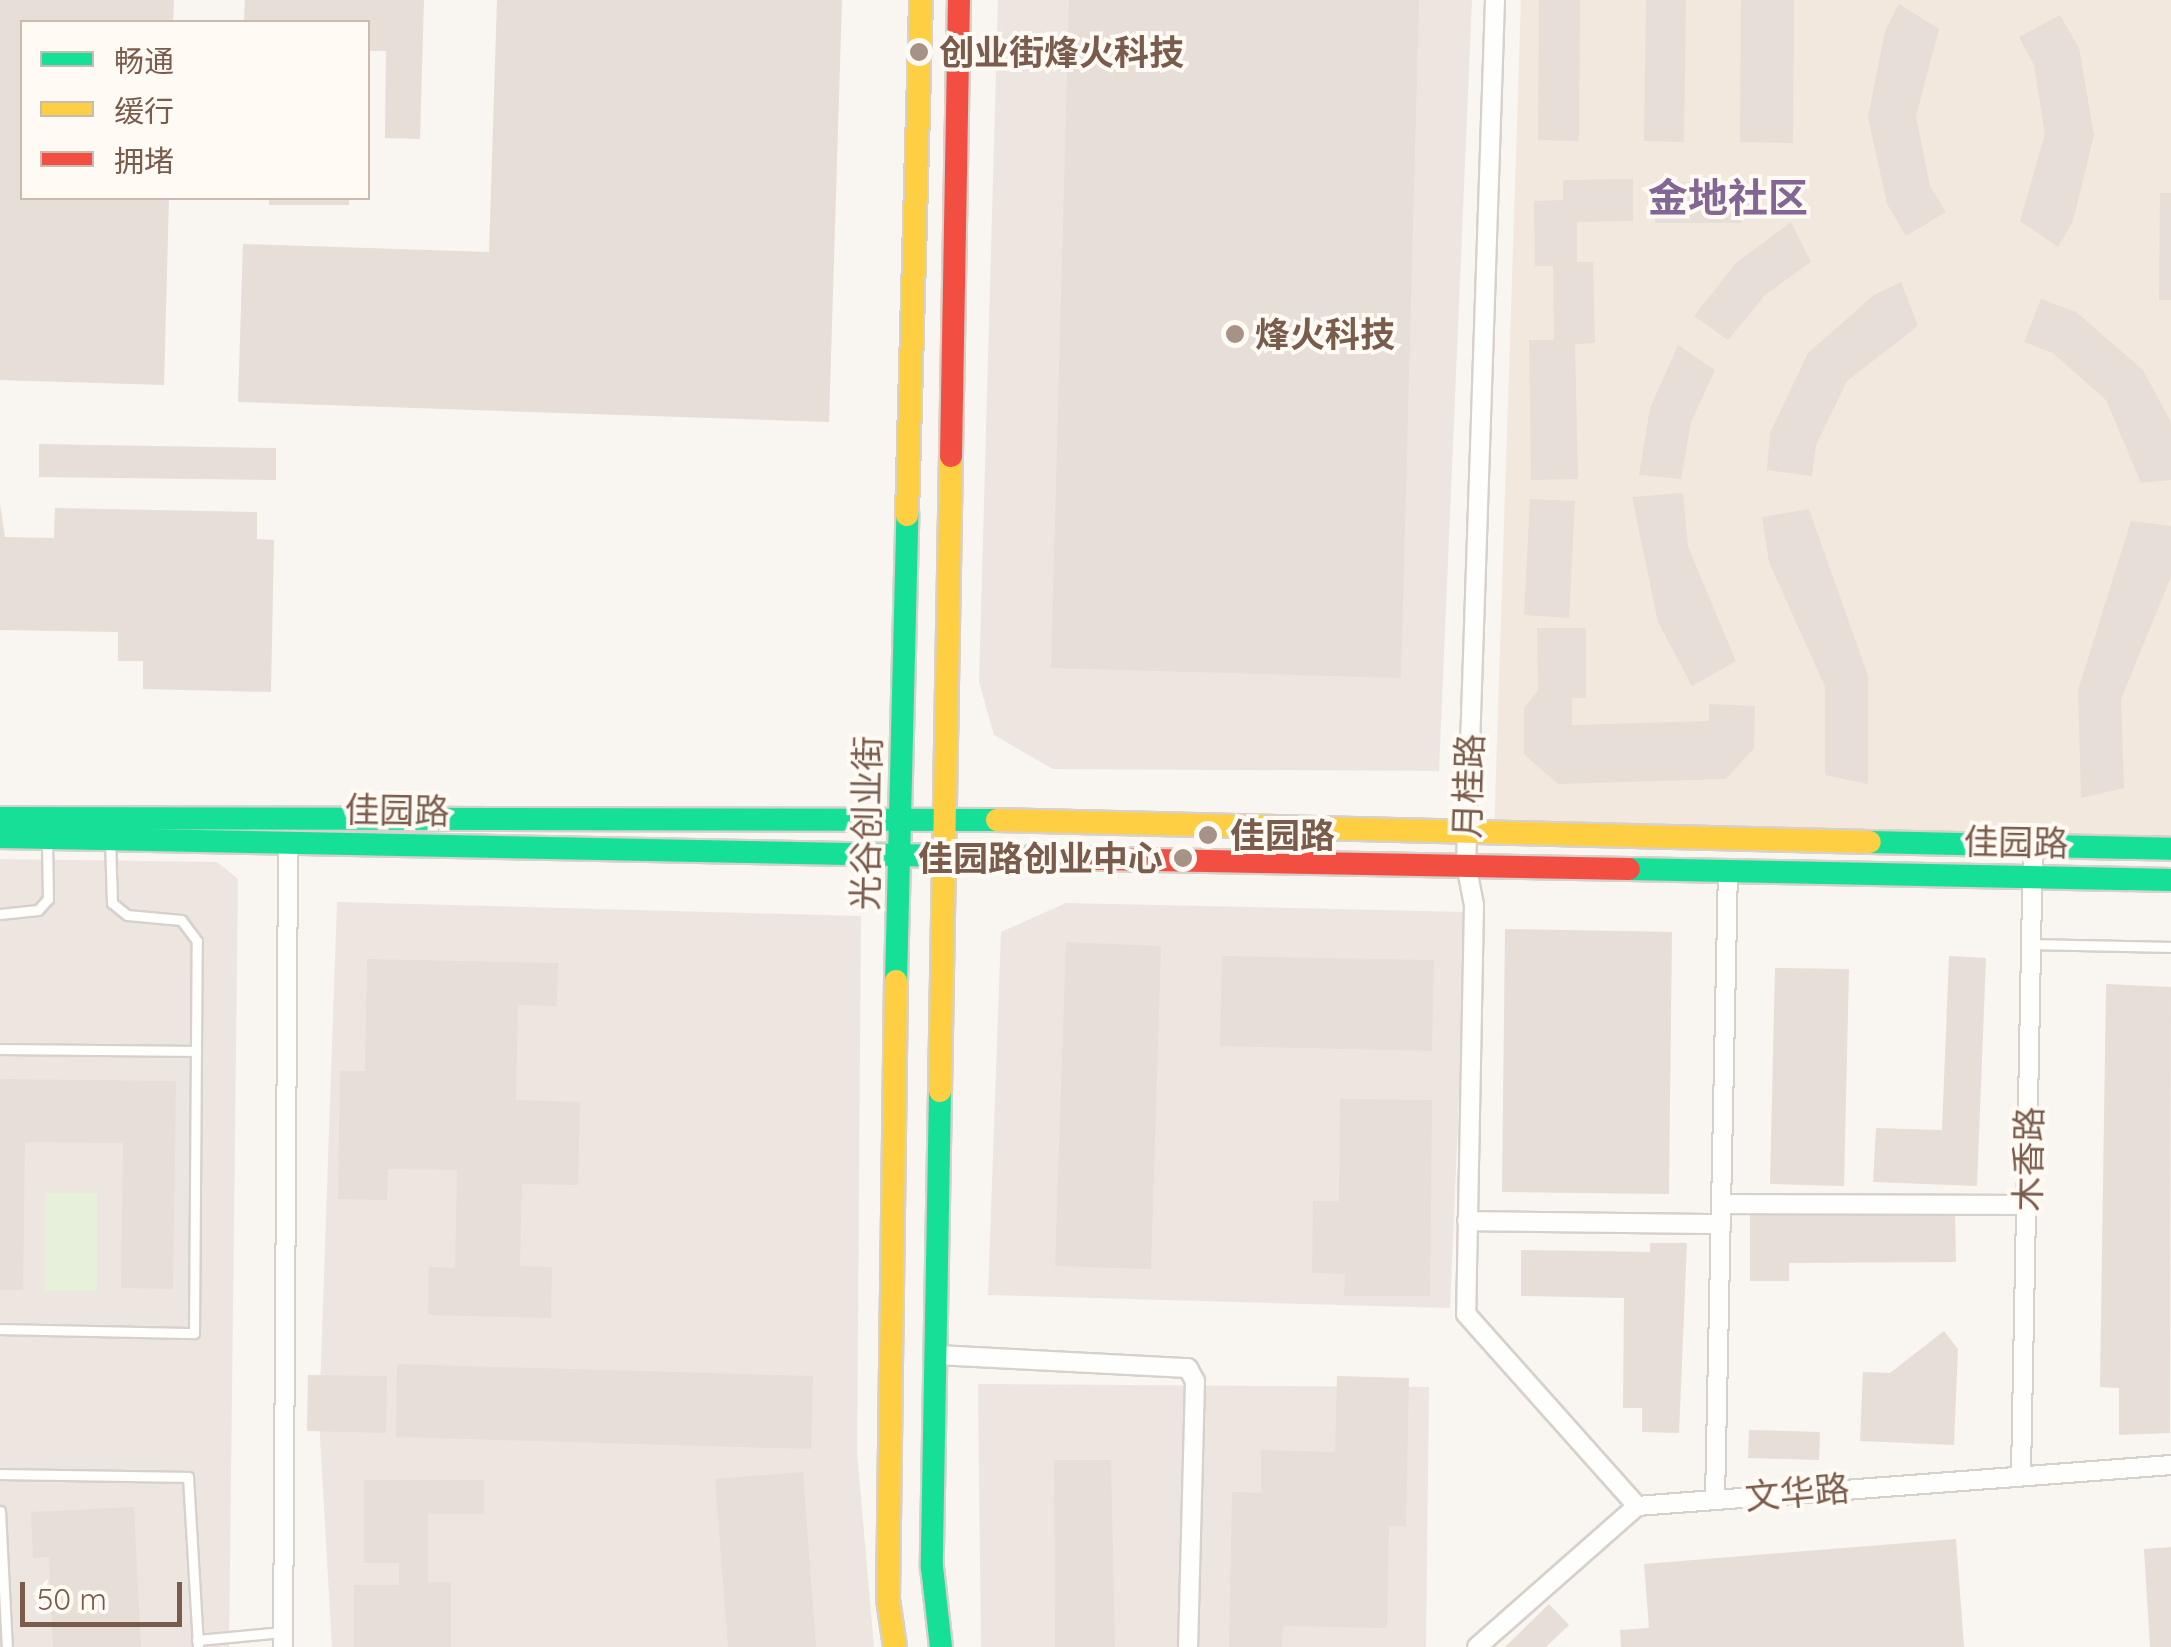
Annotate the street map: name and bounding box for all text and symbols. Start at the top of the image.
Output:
legend [20,20,370,200]
place label: 创业街烽火科技 [939,31,1184,73]
marker: 创业街烽火科技 [908,41,930,63]
text: 畅通 [114,42,174,80]
text: 缓行 [114,92,174,130]
text: 拥堵 [114,142,174,180]
district label: 金地社区 [1648,173,1808,221]
place label: 烽火科技 [1255,313,1395,355]
marker: 烽火科技 [1224,323,1246,345]
street label: 月桂路 [1445,733,1491,839]
street label: 光谷创业街 [843,735,889,911]
street label: 佳园路 [344,788,450,832]
place label: 佳园路 [1230,814,1335,856]
street label: 佳园路 [1963,820,2069,864]
marker: 佳园路 [1195,822,1221,848]
place label: 佳园路创业中心 [918,837,1163,879]
marker: 佳园路创业中心 [1172,847,1194,869]
street label: 木香路 [2006,1106,2050,1212]
street label: 文华路 [1743,1467,1851,1517]
scale bar [25,1562,188,1624]
text: 50 m [37,1580,107,1618]

